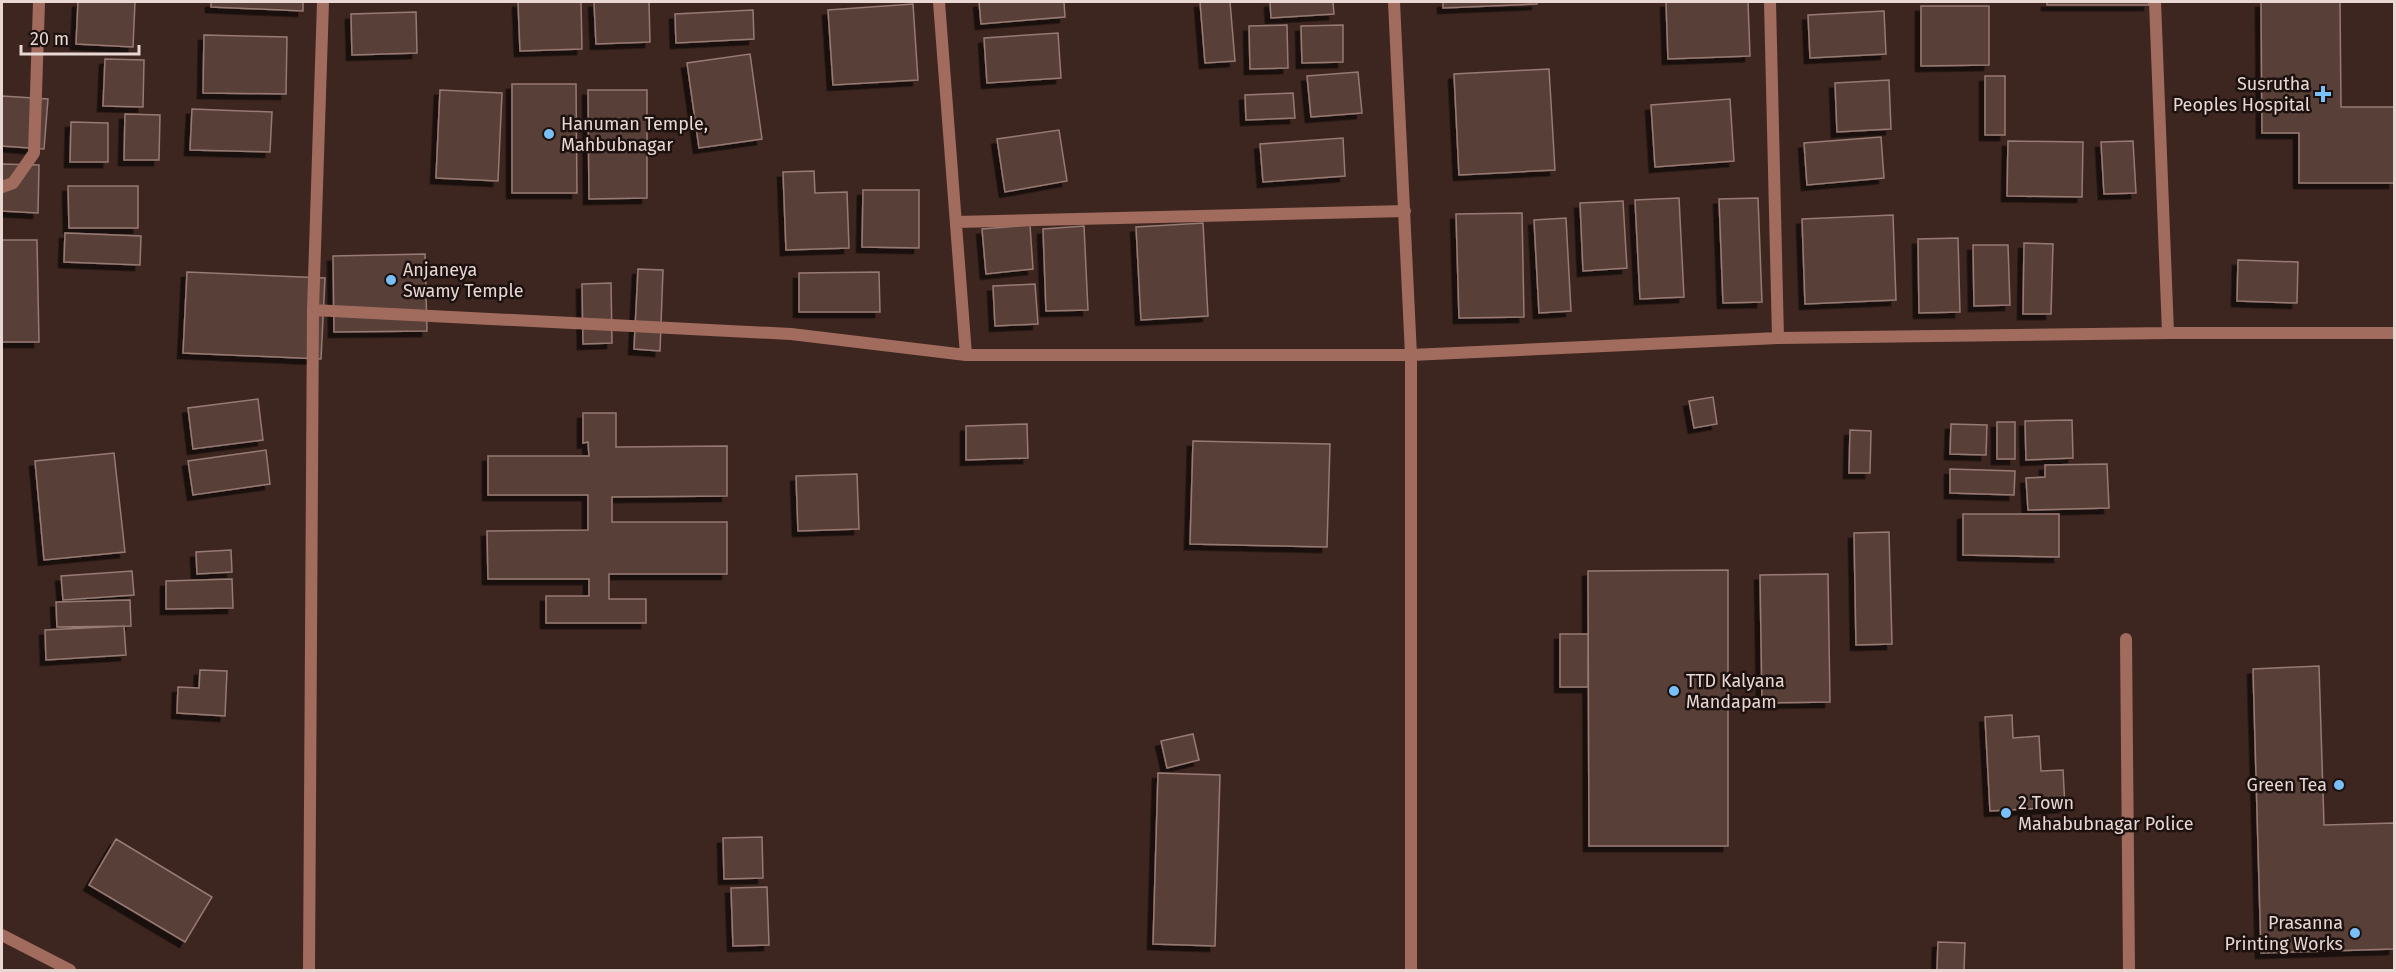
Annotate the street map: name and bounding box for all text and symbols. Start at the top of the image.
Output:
scale bar [21,18,140,56]
text: 20 m [30,28,69,50]
place label: Susrutha Peoples Hospital [2173,73,2310,116]
marker: Susrutha Peoples Hospital [2314,85,2332,103]
place label: Hanuman Temple, Mahbubnagar [561,113,708,156]
marker: Hanuman Temple, Mahbubnagar [542,127,556,141]
place label: Anjaneya Swamy Temple [403,259,523,302]
marker: Anjaneya Swamy Temple [384,273,398,287]
place label: TTD Kalyana Mandapam [1686,670,1785,713]
marker: TTD Kalyana Mandapam [1667,684,1681,698]
place label: Green Tea [2247,774,2327,796]
marker: Green Tea [2332,778,2346,792]
place label: 2 Town Mahabubnagar Police [2018,792,2194,835]
marker: 2 Town Mahabubnagar Police [1999,806,2013,820]
place label: Prasanna Printing Works [2224,912,2343,955]
marker: Prasanna Printing Works [2348,926,2362,940]

